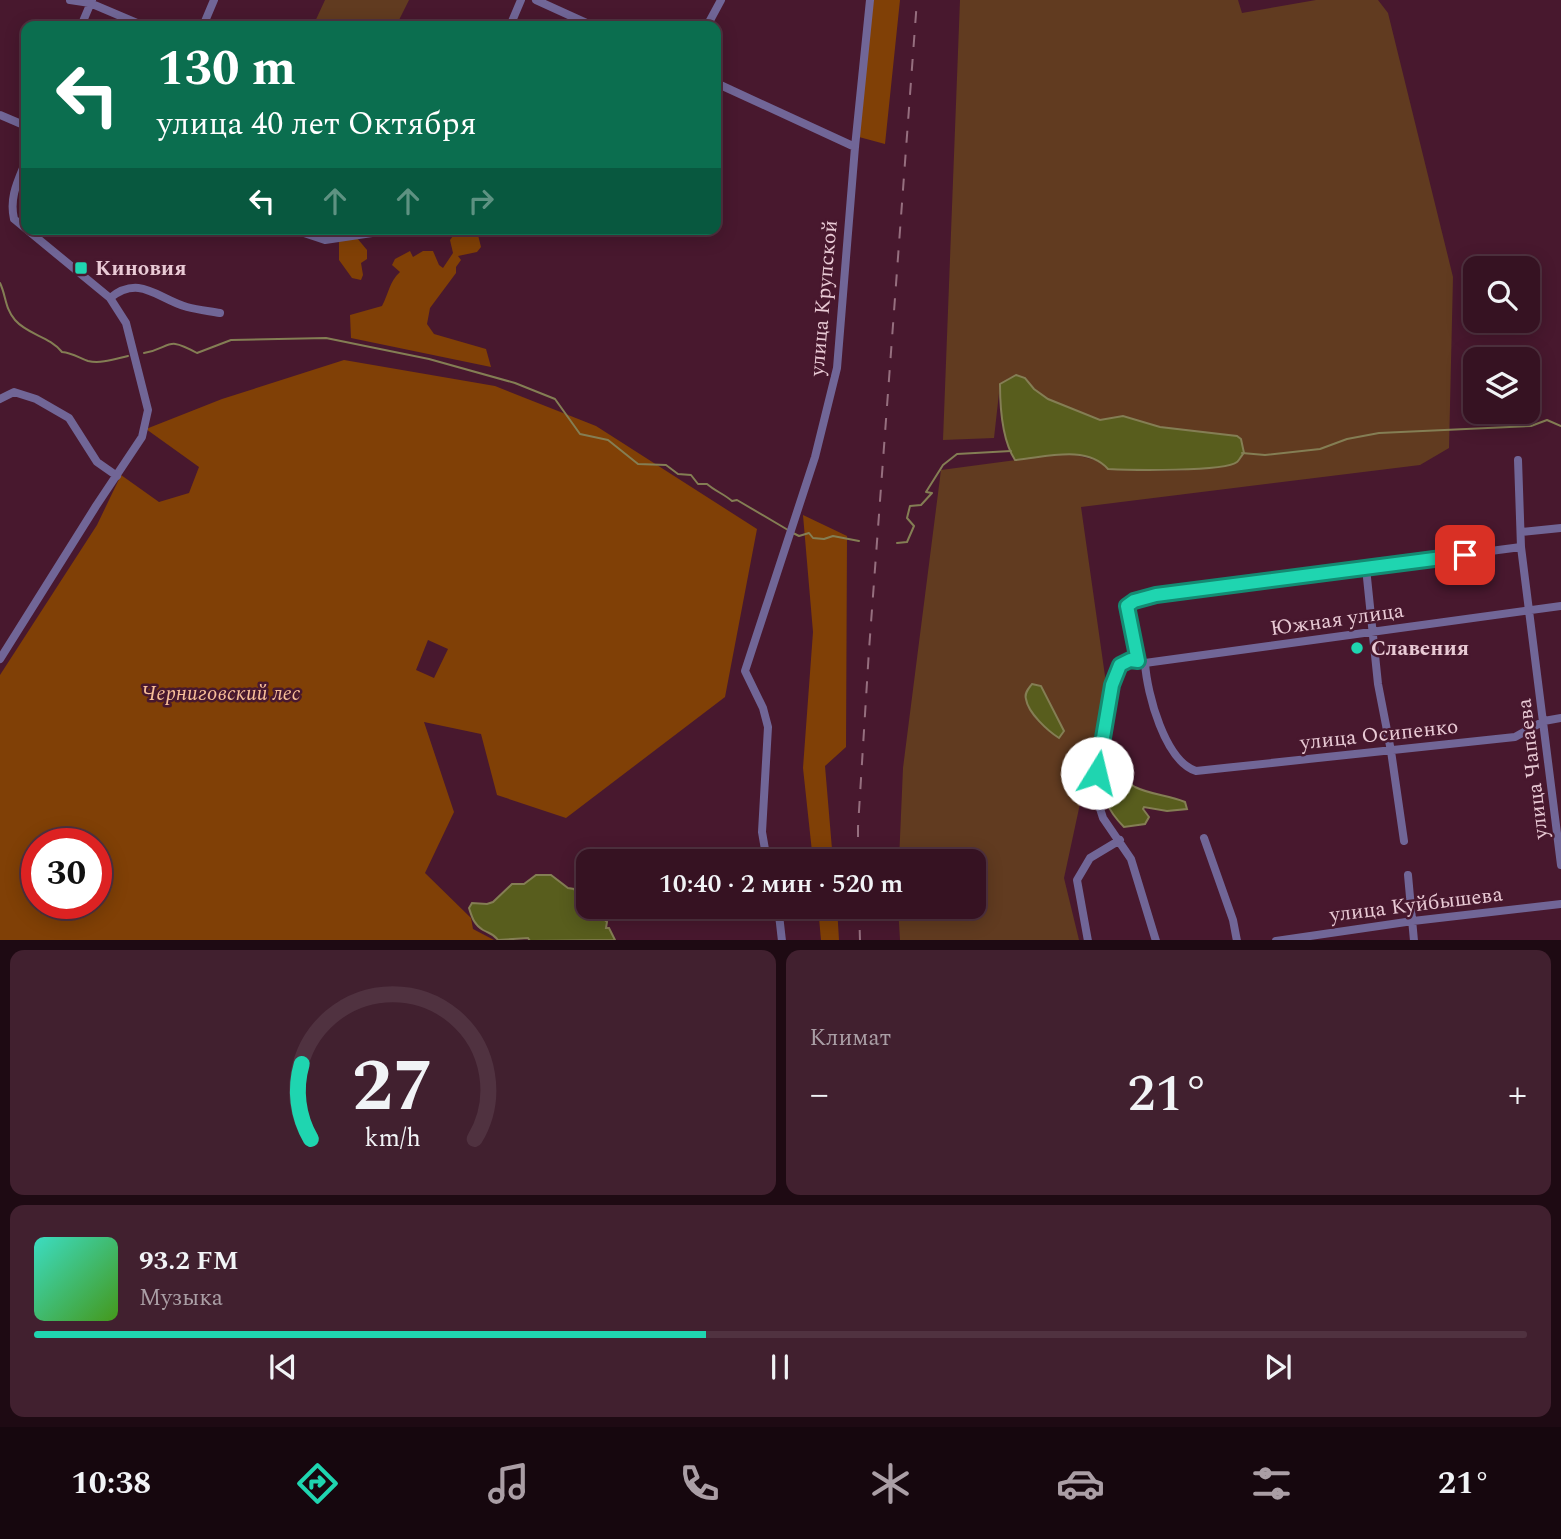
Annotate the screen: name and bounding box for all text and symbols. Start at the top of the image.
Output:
text: 130 m [157,32,296,107]
icon: left [42,49,133,140]
text: улица 40 лет Октября [157,100,477,149]
icon: left [243,182,281,220]
icon: ahead [316,182,354,220]
icon: ahead [389,182,427,220]
icon: right [462,182,500,220]
street label: улица Крупской [801,219,847,378]
place label: Киновия [95,253,187,285]
map controls [1463,256,1540,424]
button: search [1463,256,1540,333]
marker: Киновия [73,260,89,276]
button: layers [1463,347,1540,424]
pin [1435,525,1495,585]
icon: arrive [1446,536,1484,574]
street label: Южная улица [1268,595,1407,645]
place label: Славения [1371,633,1469,665]
marker: Славения [1349,640,1365,656]
park label: Черниговский лес [142,678,300,710]
street label: улица Чапаева [1508,696,1558,842]
street label: улица Осипенко [1297,711,1460,759]
position arrow [1060,736,1134,810]
speed limit sign: 30 [21,828,112,919]
text: 10:40 · 2 мин · 520 m [659,864,903,904]
street label: улица Куйбышева [1327,878,1505,932]
text: Климат [810,1021,891,1056]
text: 27 [352,1032,434,1143]
text: 21° [1127,1055,1209,1134]
text: − [810,1066,829,1124]
text: + [1508,1066,1527,1124]
text: km/h [365,1119,421,1157]
text: 93.2 FM [139,1241,239,1281]
text: Музыка [139,1281,223,1316]
icon: previous [264,1348,302,1386]
icon: pause [761,1348,799,1386]
icon: next [1259,1348,1297,1386]
text: 10:38 [71,1459,151,1508]
icon: directions [293,1459,342,1508]
icon: music [484,1459,533,1508]
icon: phone [675,1459,724,1508]
icon: climate [866,1459,915,1508]
icon: car [1056,1459,1105,1508]
icon: filters [1247,1459,1296,1508]
text: 21° [1438,1459,1490,1508]

